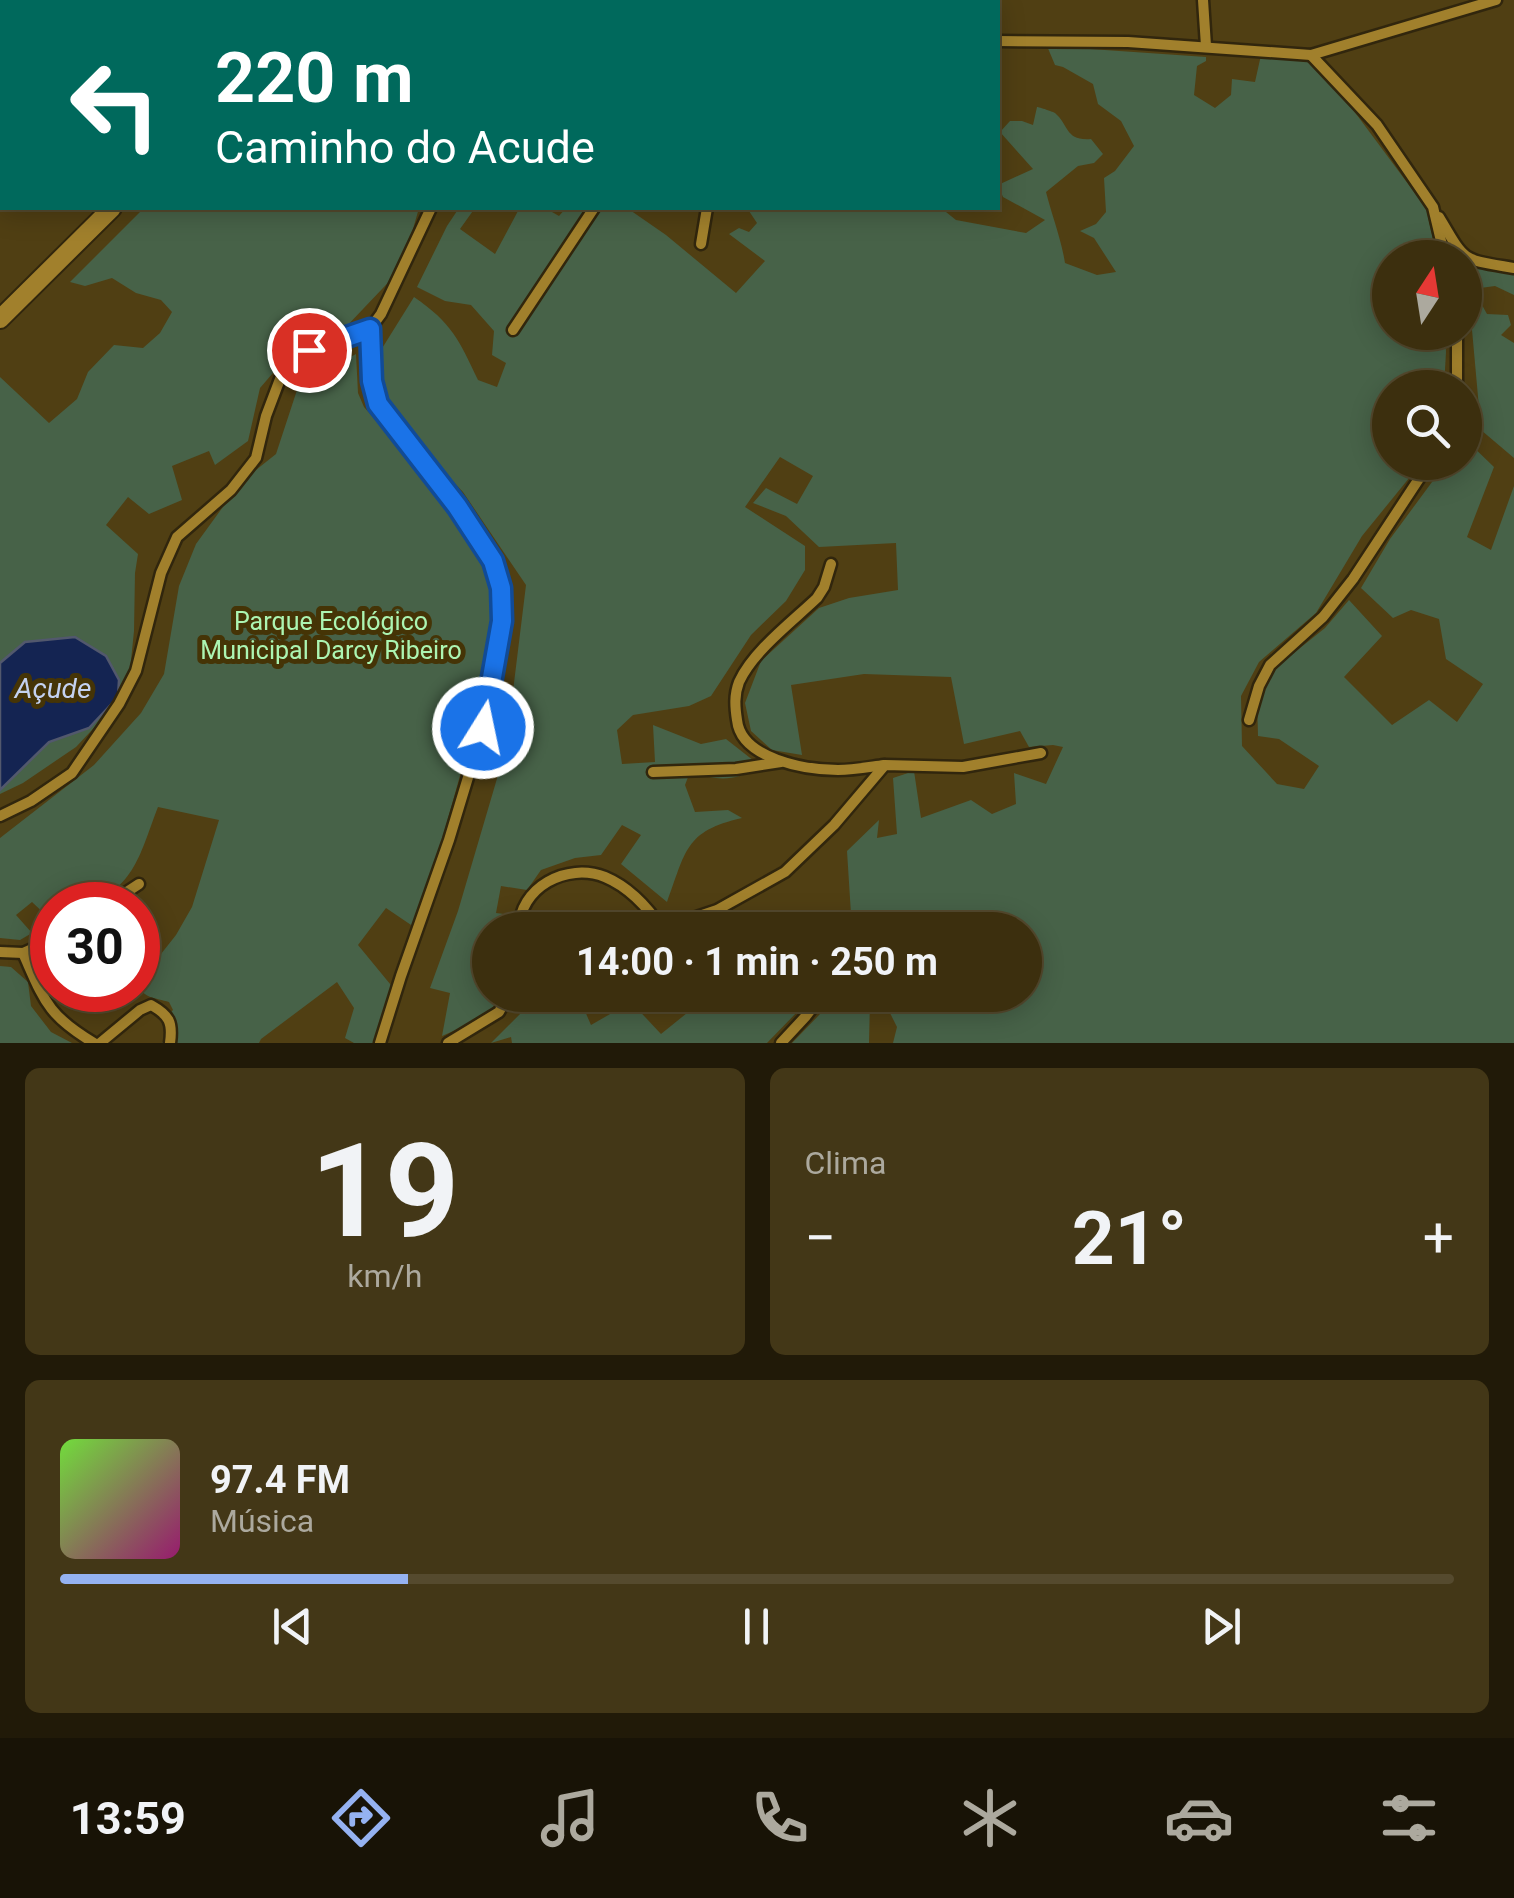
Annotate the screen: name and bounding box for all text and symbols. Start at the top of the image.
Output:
text: 220 m [215,37,414,119]
icon: left [50,40,180,170]
text: Caminho do Acude [215,121,595,174]
north arrow [1372,240,1482,350]
map controls [1372,240,1482,480]
pin [267,308,352,393]
icon: arrive [282,323,337,378]
button: search [1372,370,1482,480]
park label: Parque Ecológico Municipal Darcy Ribeiro [200,607,462,665]
water label: Açude [13,672,91,705]
position arrow [431,676,535,780]
speed limit sign: 30 [30,882,160,1012]
text: 14:00 · 1 min · 250 m [576,940,938,984]
text: 19 [310,1115,459,1268]
text: Clima [805,1144,886,1182]
text: 21° [1072,1194,1187,1282]
text: − [805,1206,836,1270]
text: + [1423,1206,1454,1270]
text: km/h [347,1257,422,1295]
text: 97.4 FM [210,1458,350,1502]
text: Música [210,1502,314,1540]
icon: previous [265,1599,320,1654]
icon: pause [729,1599,784,1654]
icon: next [1194,1599,1249,1654]
icon: directions [326,1783,396,1853]
icon: music [535,1783,605,1853]
icon: phone [745,1783,815,1853]
icon: climate [955,1783,1025,1853]
icon: car [1164,1783,1234,1853]
icon: filters [1374,1783,1444,1853]
text: 13:59 [70,1792,186,1845]

